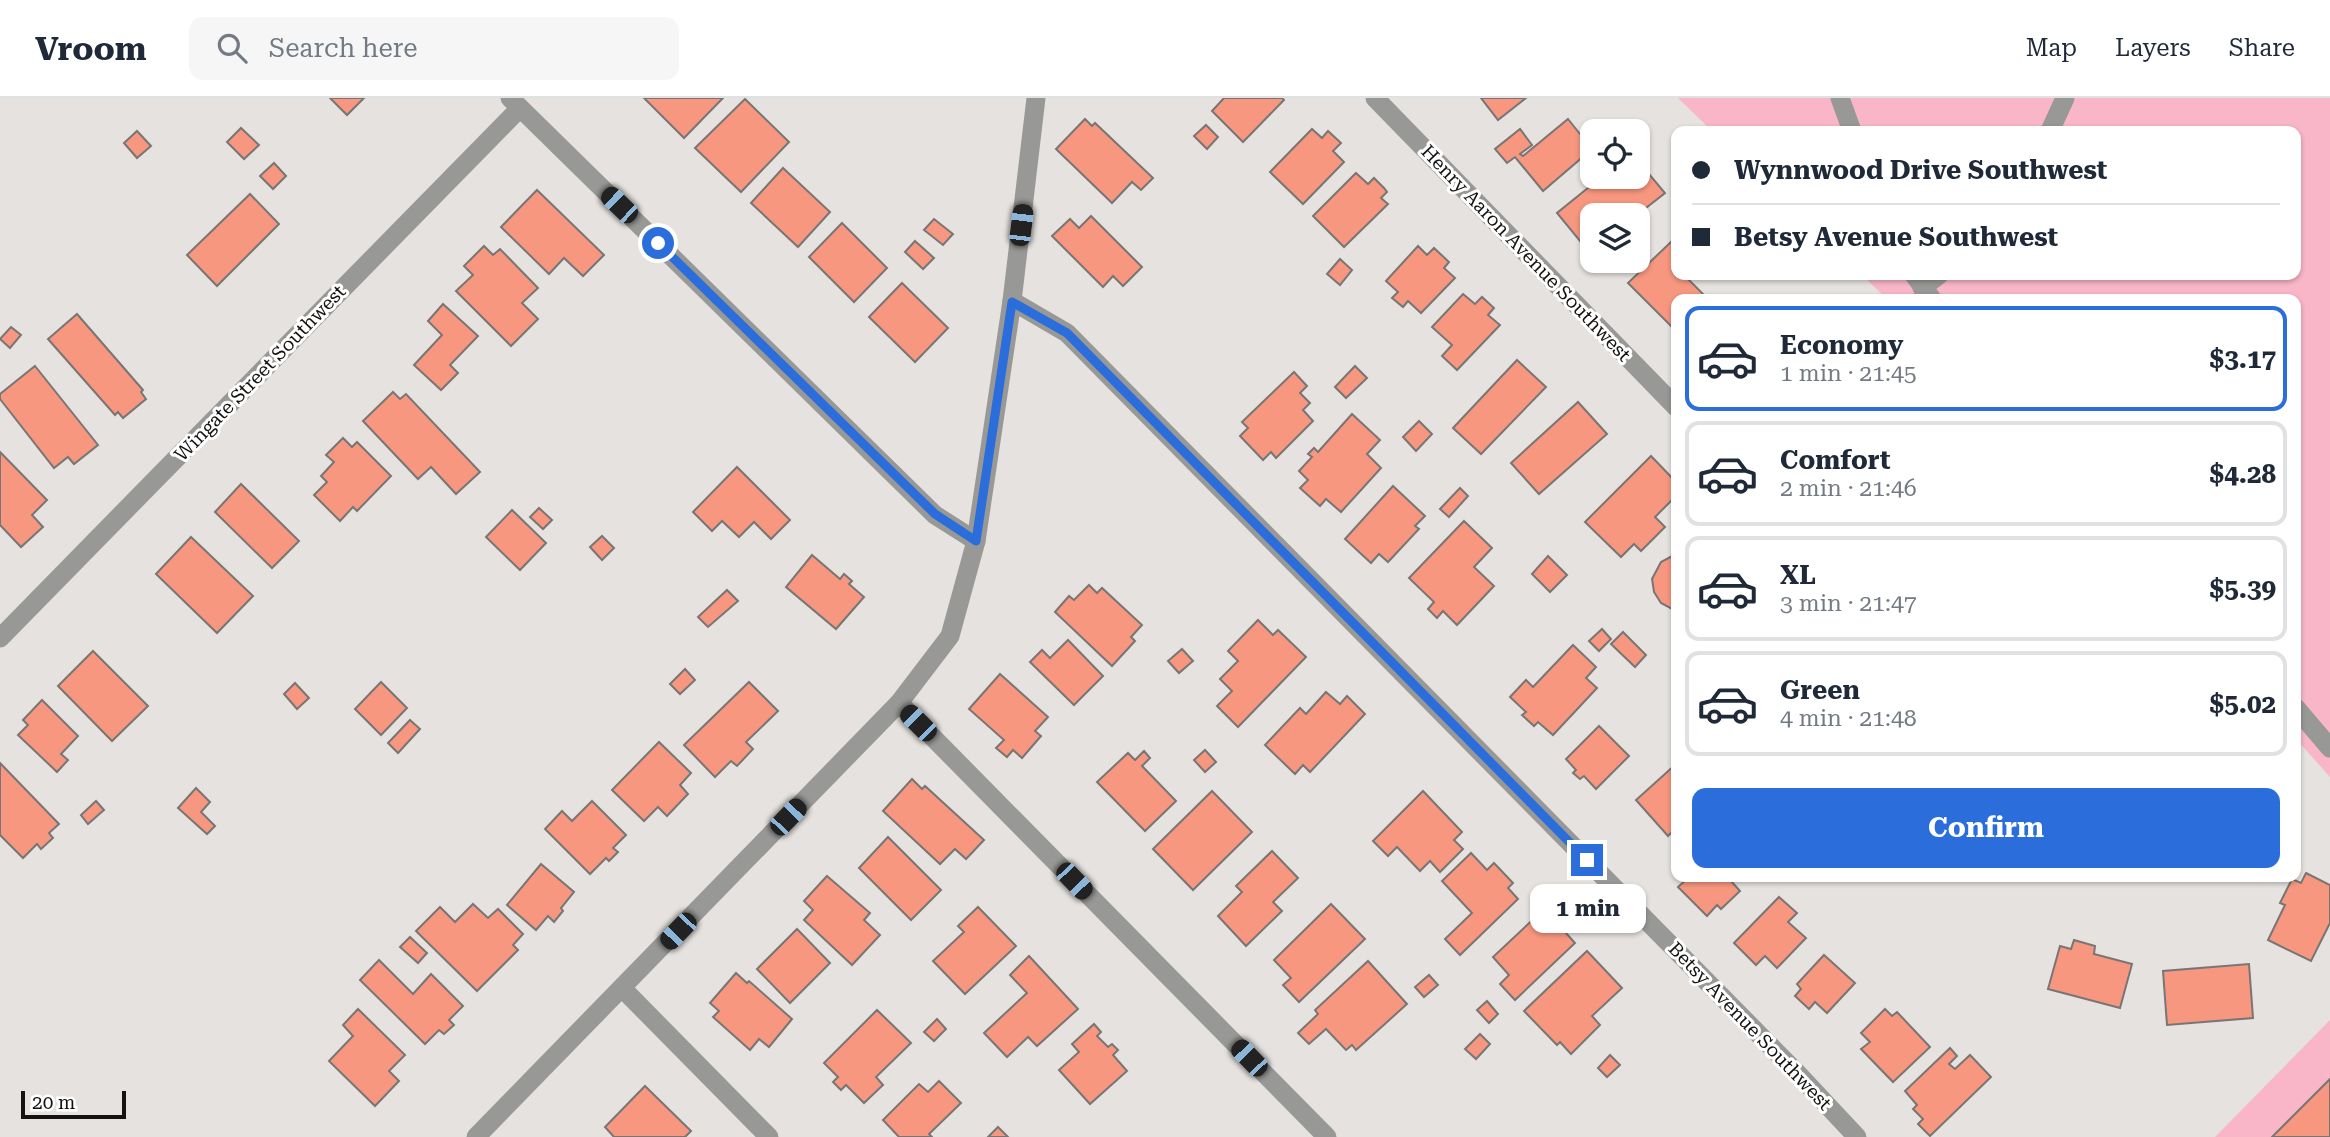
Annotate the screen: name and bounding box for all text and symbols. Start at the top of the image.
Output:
search box [189,17,679,80]
text: Vroom [35,29,147,68]
icon: search [213,29,251,67]
text: Search here [269,33,418,63]
text: Map [2026,34,2077,62]
text: Layers [2115,34,2191,62]
text: Share [2229,34,2295,62]
map controls [1580,119,1650,273]
button: locate [1580,119,1650,189]
street label: Henry Aaron Avenue Southwest [1416,140,1636,366]
text: Wynnwood Drive Southwest [1734,155,2107,185]
car [597,183,642,227]
car [1009,203,1034,247]
button: layers [1580,203,1650,273]
text: Betsy Avenue Southwest [1734,222,2058,252]
route start [642,227,674,259]
street label: Wingate Street Southwest [170,280,350,466]
icon: car [1696,327,1759,390]
text: Economy [1780,330,1903,360]
text: $3.17 [2210,344,2276,374]
text: 1 min · 21:45 [1780,360,1917,387]
icon: car [1696,442,1759,505]
text: Comfort [1780,445,1890,475]
text: $4.28 [2210,459,2276,489]
text: 2 min · 21:46 [1780,475,1917,502]
icon: car [1696,557,1759,620]
text: XL [1780,560,1816,590]
text: $5.39 [2210,574,2276,604]
text: 3 min · 21:47 [1780,590,1917,617]
icon: car [1696,672,1759,735]
text: Green [1780,675,1860,705]
text: $5.02 [2210,689,2276,719]
car [896,701,941,745]
text: 4 min · 21:48 [1780,705,1917,732]
button: Confirm [1692,788,2280,868]
car [766,795,811,839]
route end [1571,844,1603,876]
car [1052,859,1097,903]
callout: 1 min [1529,884,1645,934]
text: 1 min [1556,895,1620,922]
car [656,909,701,953]
street label: Betsy Avenue Southwest [1664,937,1836,1115]
car [1227,1036,1272,1080]
scale bar [21,1088,126,1120]
text: 20 m [32,1091,75,1114]

